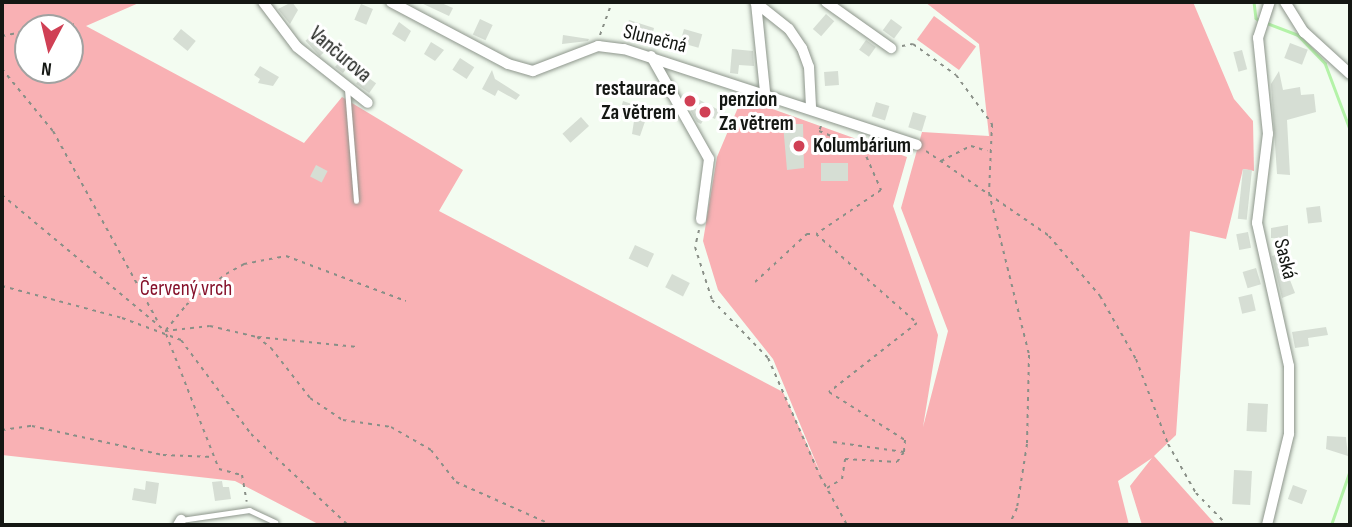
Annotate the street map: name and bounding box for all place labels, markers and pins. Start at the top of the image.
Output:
place label: restaurace Za větrem [595,76,676,126]
place label: penzion Za větrem [719,87,794,137]
marker: restaurace Za větrem [682,93,698,109]
marker: penzion Za větrem [697,104,713,120]
place label: Kolumbárium [813,133,911,159]
marker: Kolumbárium [791,138,807,154]

